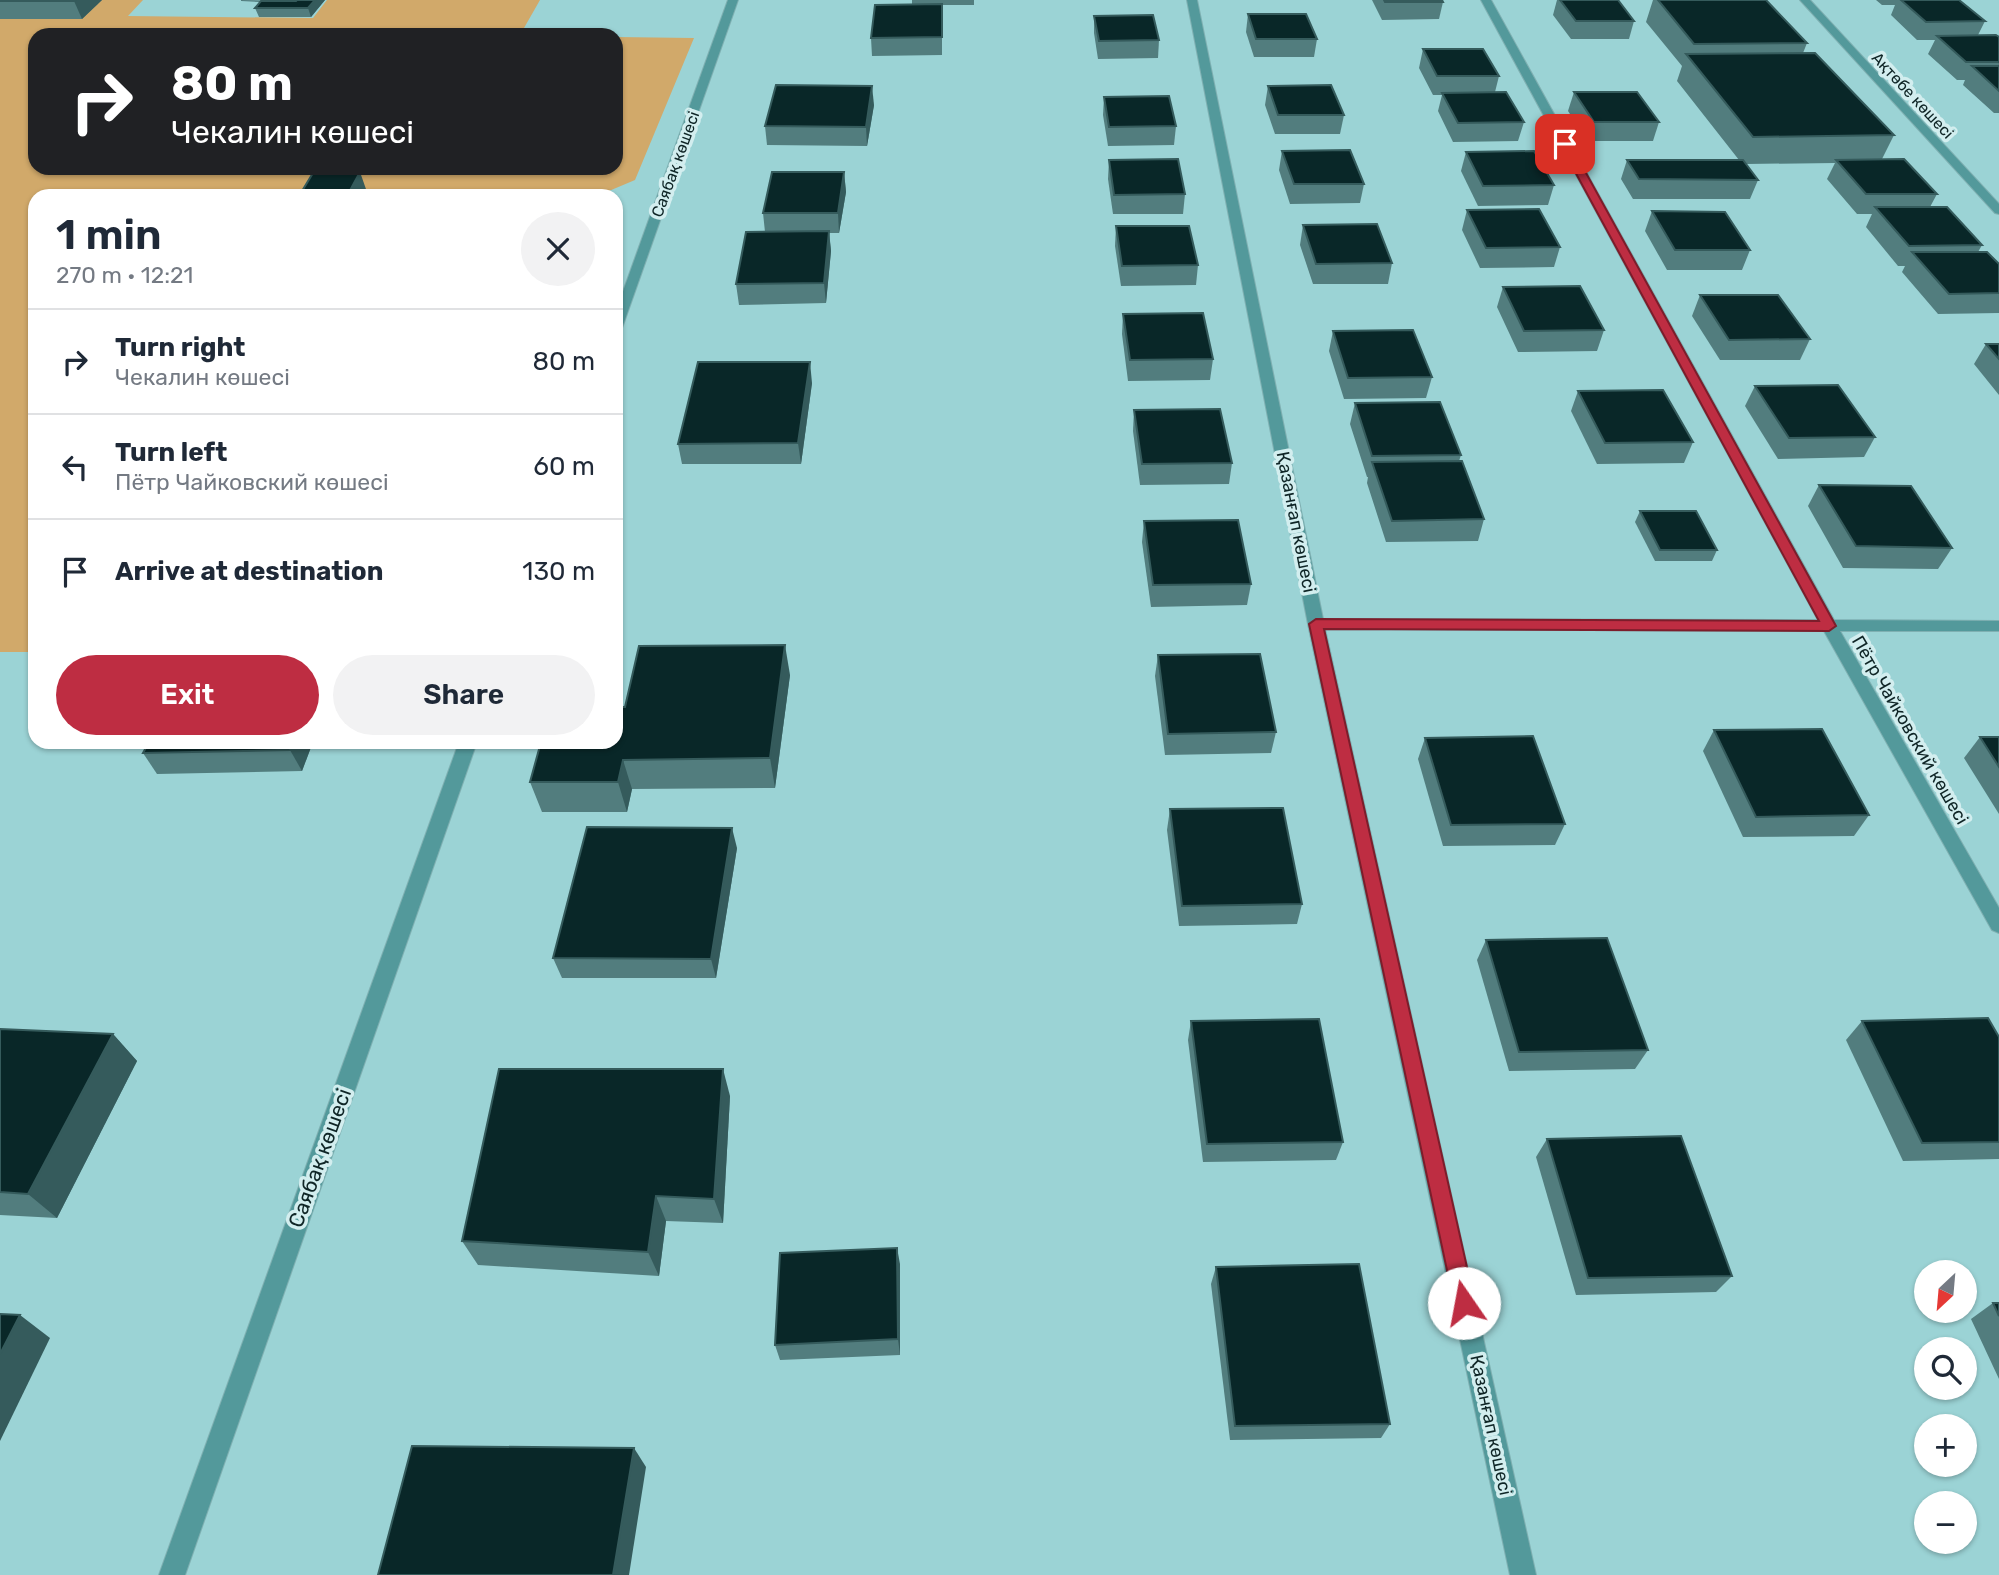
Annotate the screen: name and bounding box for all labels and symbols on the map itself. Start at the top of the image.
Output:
street label: Ақтөбе көшесі [1868,48,1958,143]
street label: Саябақ көшесі [648,109,703,220]
pin [1535,114,1595,174]
street label: Қазанғап көшесі [1272,450,1320,594]
street label: Пётр Чайковский көшесі [1847,632,1973,828]
street label: Саябақ көшесі [283,1085,356,1231]
north arrow [1914,1260,1978,1323]
position arrow [1427,1266,1501,1340]
street label: Қазанғап көшесі [1465,1353,1517,1497]

